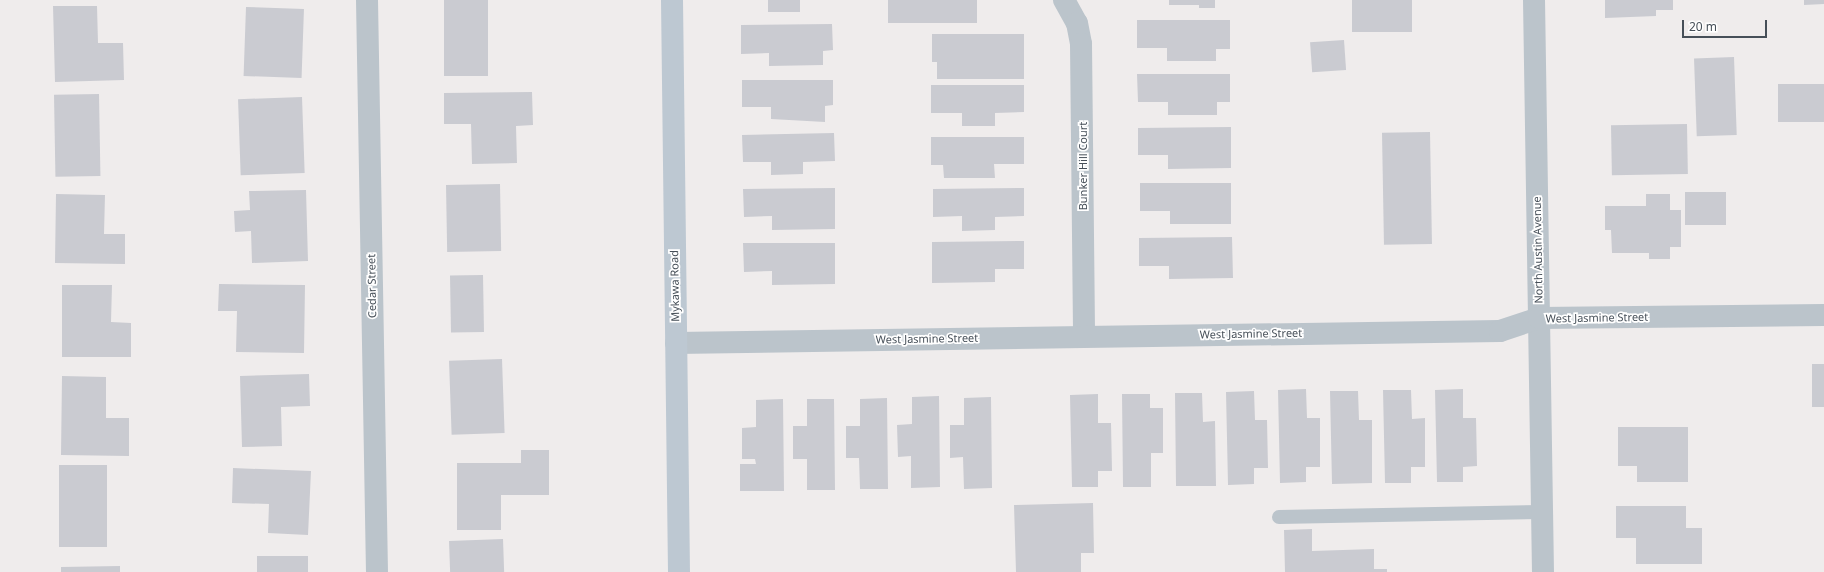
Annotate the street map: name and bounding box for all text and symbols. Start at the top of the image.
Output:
scale bar [1684,12,1769,38]
text: 20 m [1689,18,1717,35]
street label: Bunker Hill Court [1076,122,1090,210]
street label: North Austin Avenue [1530,196,1546,304]
street label: Mykawa Road [668,250,682,322]
street label: Cedar Street [365,254,379,318]
street label: West Jasmine Street [1546,311,1648,325]
street label: West Jasmine Street [1200,327,1302,341]
street label: West Jasmine Street [876,332,978,346]

